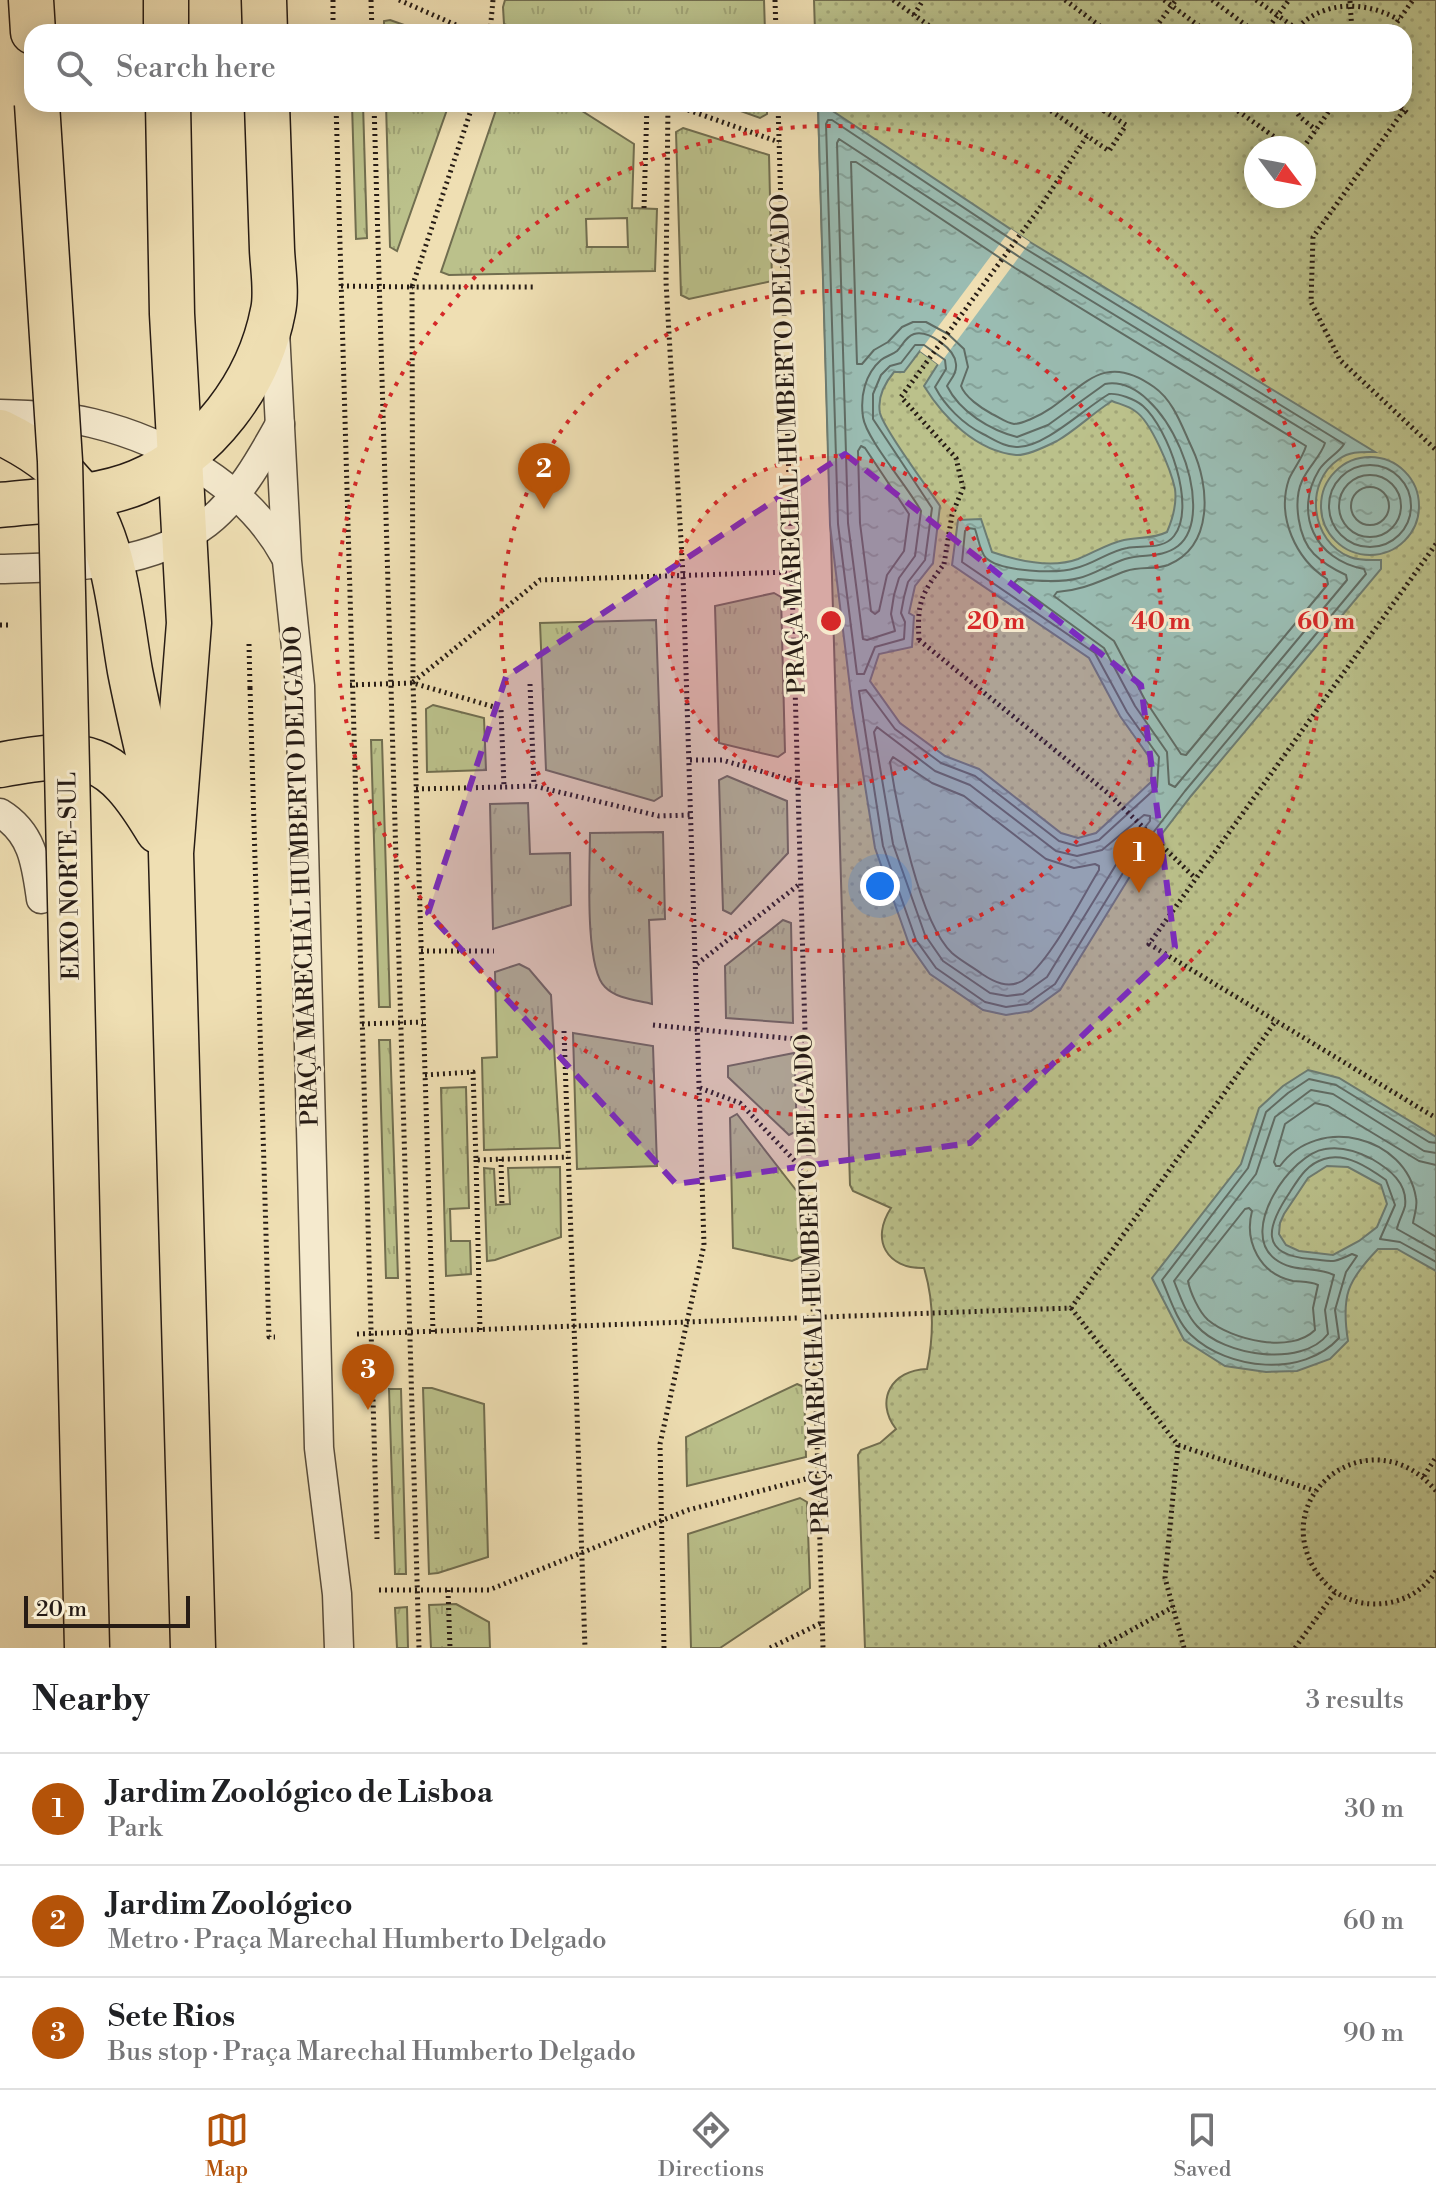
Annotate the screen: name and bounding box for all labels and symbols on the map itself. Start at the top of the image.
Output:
north arrow [1244,136,1316,208]
street label: PRAÇA MARECHAL HUMBERTO DELGADO [765,193,813,695]
pin: 2 [518,443,570,509]
centre of rings [817,607,845,635]
text: 20 m [967,607,1025,637]
text: 40 m [1131,607,1191,637]
text: 60 m [1297,607,1355,637]
street label: PRAÇA MARECHAL HUMBERTO DELGADO [278,625,326,1127]
street label: EIXO NORTE-SUL [53,772,87,980]
pin: 1 [1113,827,1165,893]
your location [860,866,900,906]
street label: PRAÇA MARECHAL HUMBERTO DELGADO [789,1033,837,1535]
pin: 3 [342,1344,394,1410]
scale bar [24,1592,190,1628]

